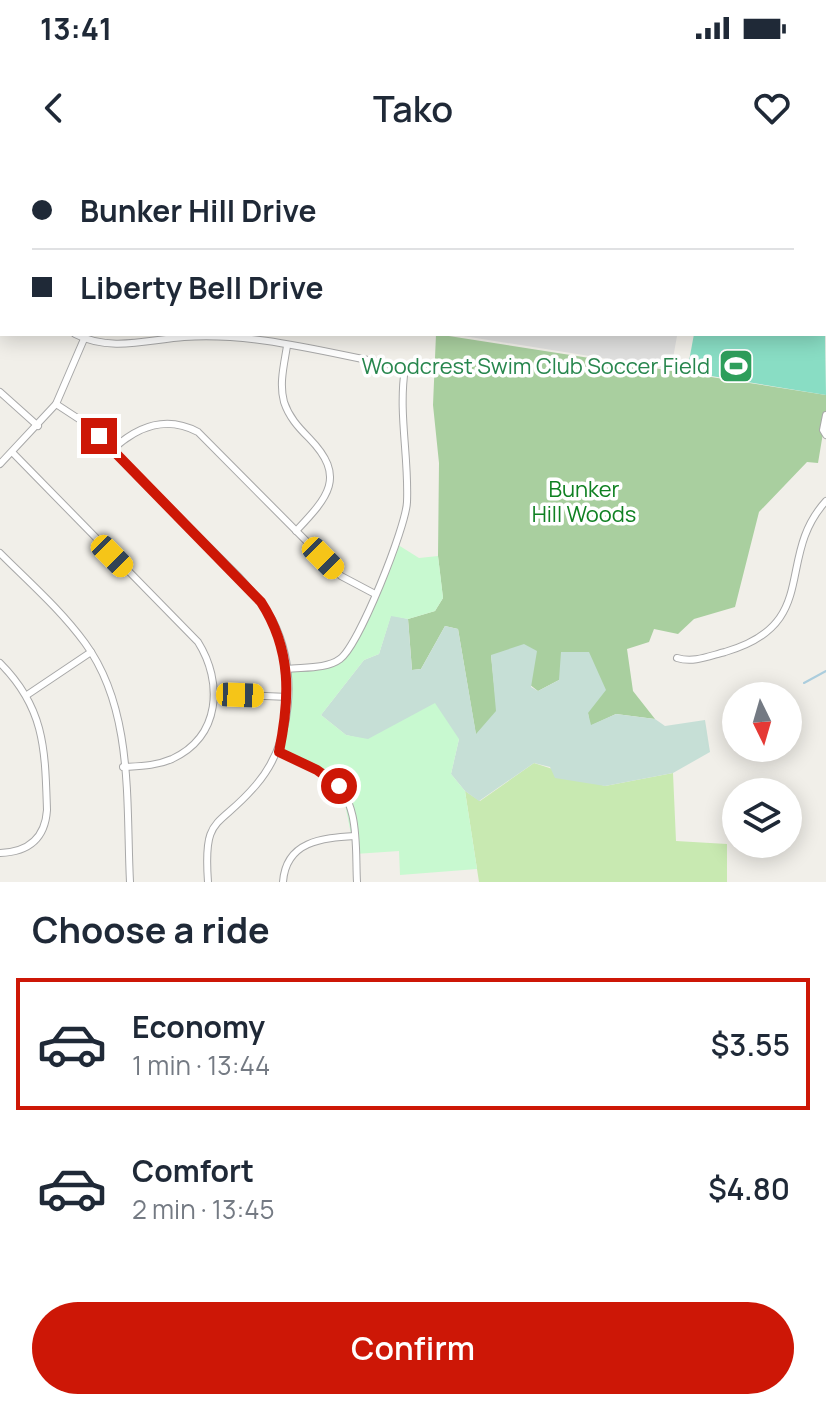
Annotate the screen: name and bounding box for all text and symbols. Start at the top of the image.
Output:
text: 13:41 [40,8,112,49]
text: Tako [373,84,453,133]
icon: back [32,86,76,130]
icon: heart [750,86,794,130]
text: Bunker Hill Drive [80,190,317,231]
text: Liberty Bell Drive [80,267,324,308]
sports icon: Woodcrest Swim Club Soccer Field [717,347,755,385]
place label: Woodcrest Swim Club Soccer Field [361,351,710,381]
route end [81,418,117,454]
park label: Bunker Hill Woods [532,474,636,529]
car [87,531,137,581]
car [298,533,348,583]
car [216,682,264,708]
north arrow [722,682,802,762]
map controls [722,682,802,858]
route start [321,768,357,804]
button: layers [722,778,802,858]
text: Choose a ride [32,905,270,954]
text: Economy [132,1006,265,1047]
icon: car [36,1008,108,1080]
text: $3.55 [711,1024,790,1065]
text: 1 min · 13:44 [132,1047,270,1083]
text: Comfort [132,1150,254,1191]
icon: car [36,1152,108,1224]
text: $4.80 [708,1168,790,1209]
text: 2 min · 13:45 [132,1191,275,1227]
button: Confirm [32,1302,794,1394]

